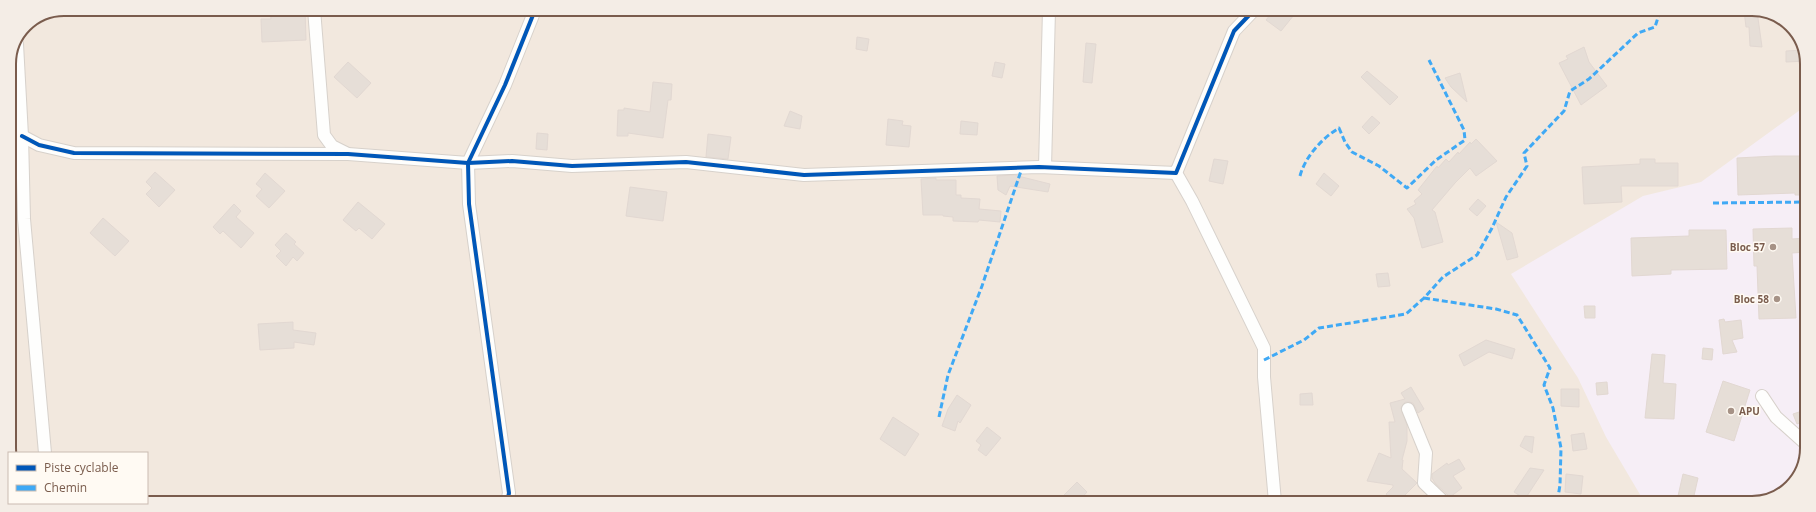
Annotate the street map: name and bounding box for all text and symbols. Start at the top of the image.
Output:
place label: Bloc 57 [1730,240,1765,254]
marker: Bloc 57 [1768,242,1778,252]
place label: Bloc 58 [1734,292,1769,306]
marker: Bloc 58 [1772,294,1782,304]
place label: APU [1739,404,1760,418]
marker: APU [1726,406,1736,416]
legend [8,452,148,504]
text: Piste cyclable [44,459,119,476]
text: Chemin [44,479,87,496]

